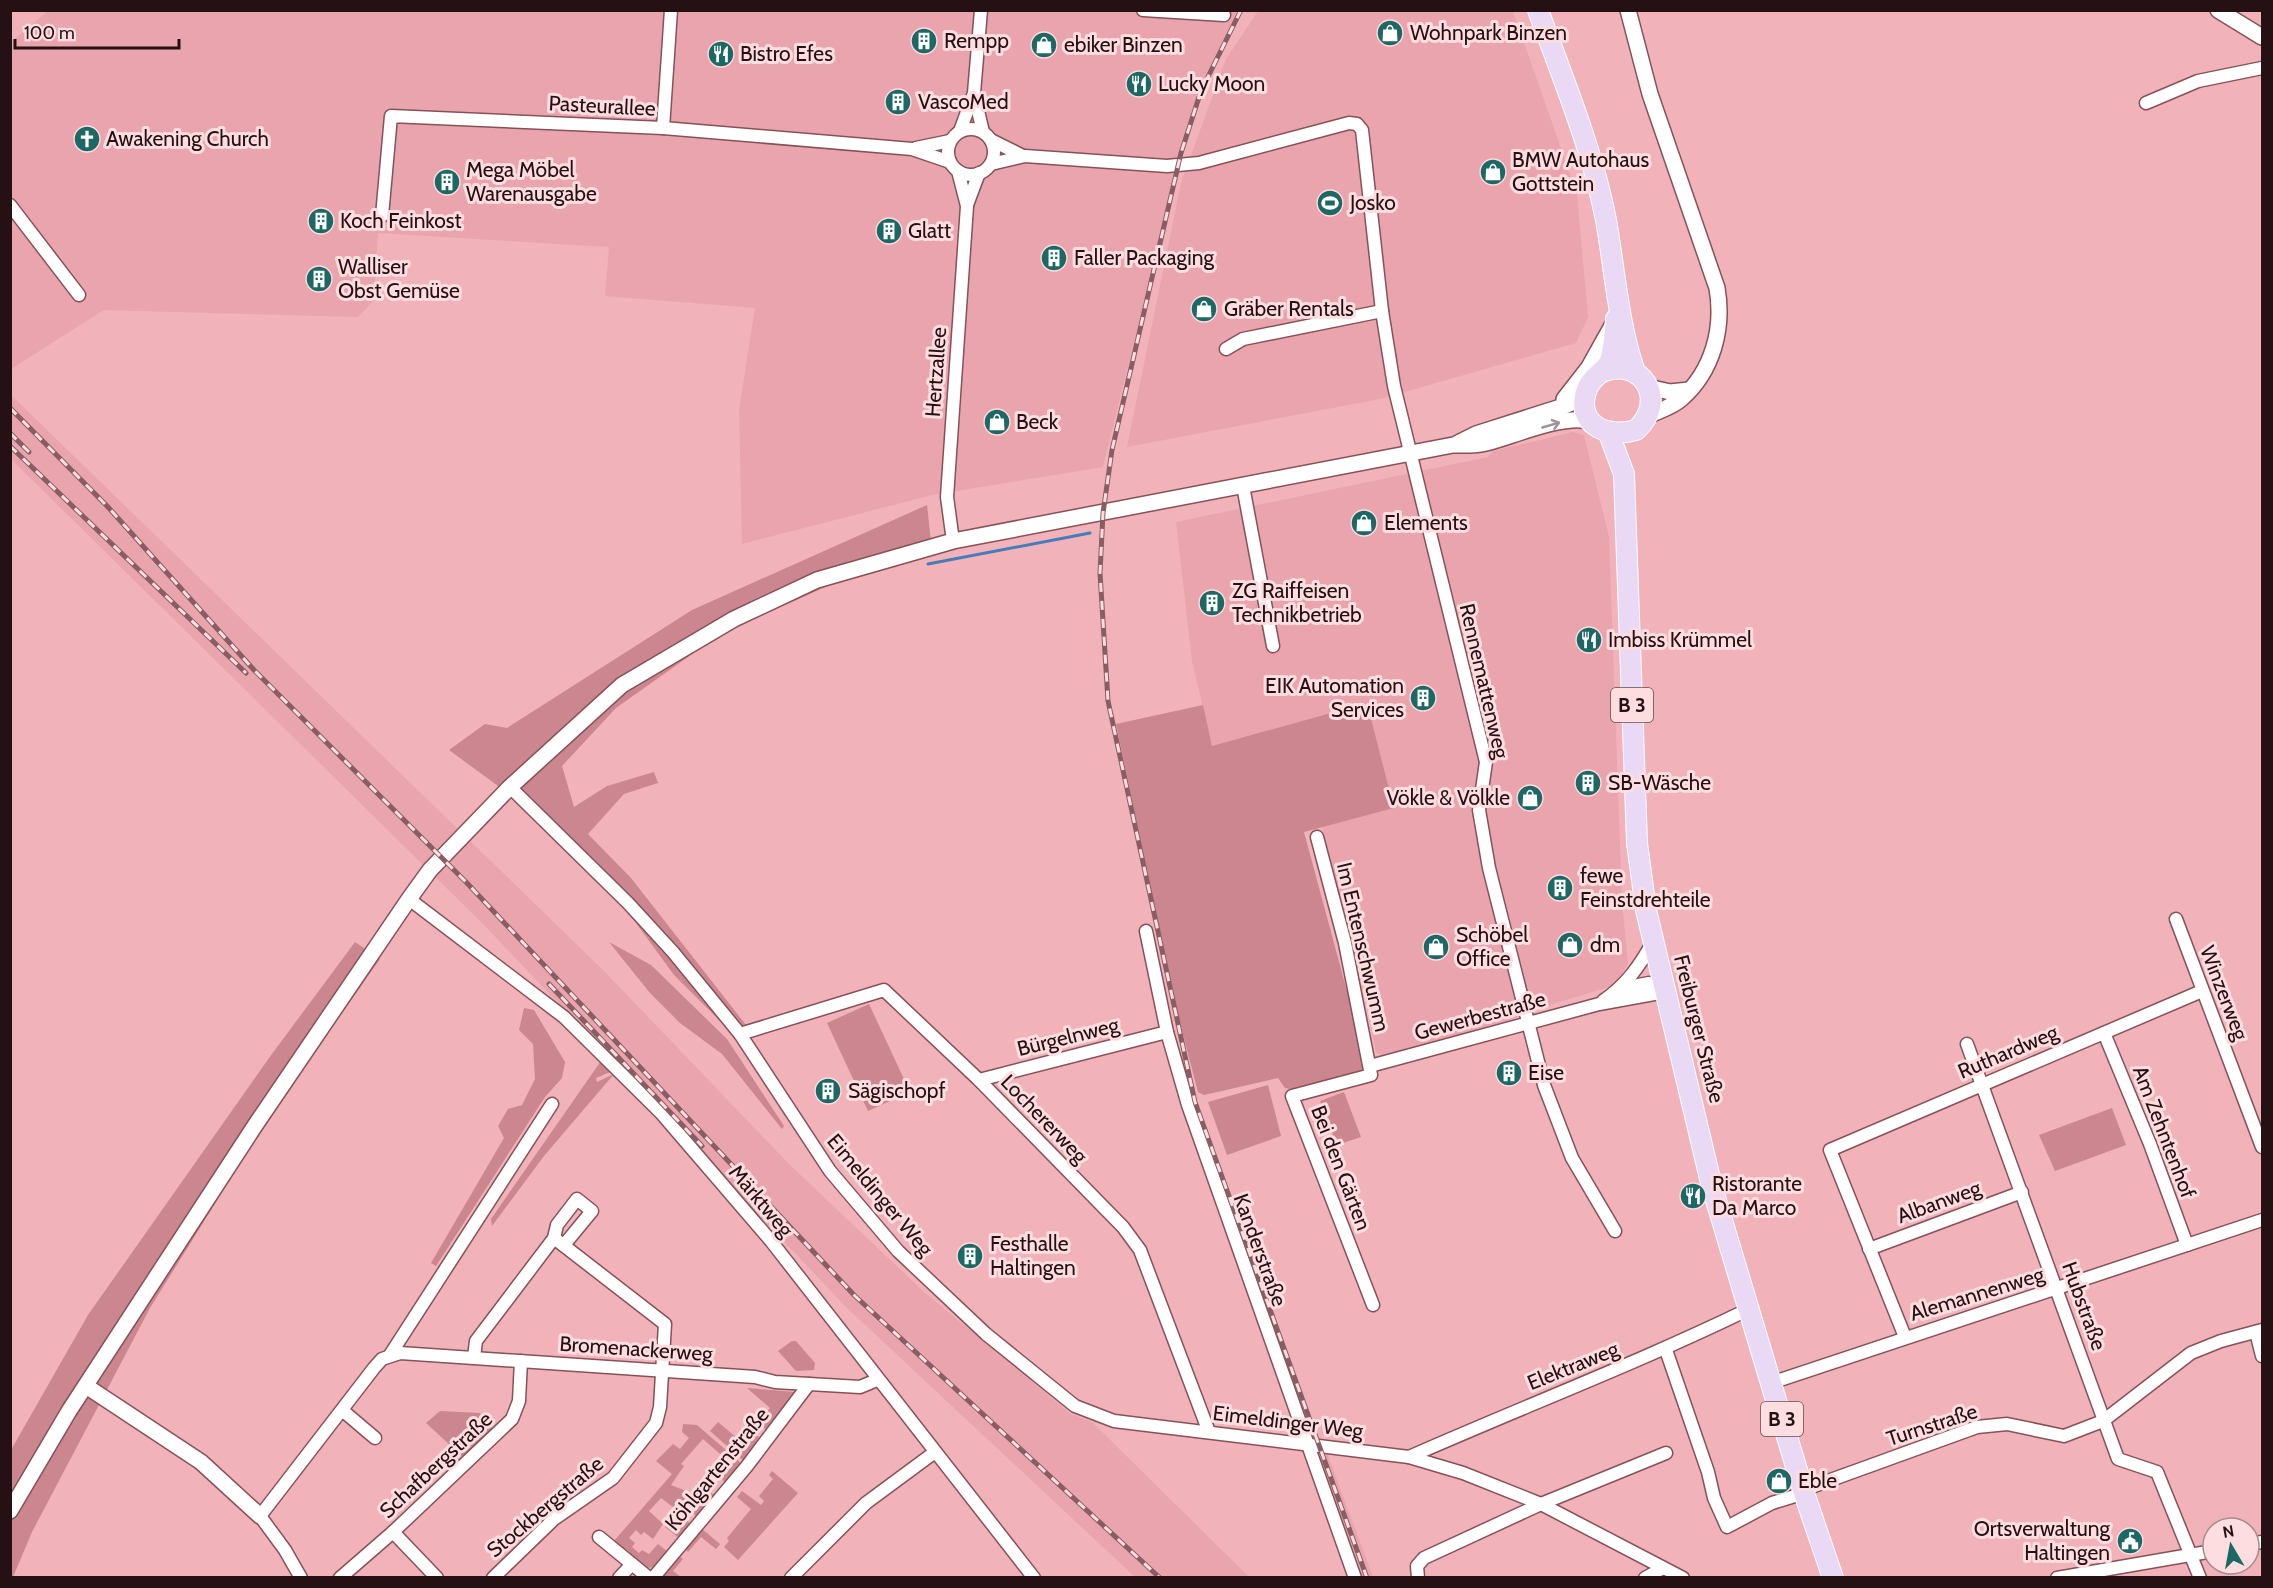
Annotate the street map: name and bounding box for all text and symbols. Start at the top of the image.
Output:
scale bar [15,12,178,50]
shop icon: Wohnpark Binzen [1375,18,1405,48]
place label: Wohnpark Binzen [1410,20,1567,45]
text: 100 m [24,22,75,44]
building icon: Rempp [909,26,939,56]
place label: Rempp [944,28,1009,53]
shop icon: ebiker Binzen [1029,30,1059,60]
place label: ebiker Binzen [1064,32,1183,57]
restaurant icon: Bistro Efes [706,39,736,69]
place label: Bistro Efes [740,41,833,66]
restaurant icon: Lucky Moon [1124,69,1154,99]
place label: Lucky Moon [1158,71,1265,96]
building icon: VascoMed [883,87,913,117]
place label: VascoMed [918,89,1009,114]
street label: Pasteurallee [548,90,656,121]
church icon: Awakening Church [72,124,102,154]
place label: Awakening Church [106,126,269,151]
place label: BMW Autohaus Gottstein [1512,147,1649,196]
place label: Mega Möbel Warenausgabe [466,157,597,206]
shop icon: BMW Autohaus Gottstein [1478,157,1508,187]
building icon: Mega Möbel Warenausgabe [432,167,462,197]
sports icon: Josko [1315,188,1345,218]
place label: Josko [1349,190,1396,215]
building icon: Koch Feinkost [306,206,336,236]
place label: Koch Feinkost [340,208,462,233]
building icon: Glatt [874,216,904,246]
place label: Glatt [908,218,951,243]
building icon: Faller Packaging [1039,243,1069,273]
place label: Faller Packaging [1074,245,1215,270]
place label: Walliser Obst Gemüse [338,254,460,303]
building icon: Walliser Obst Gemüse [304,264,334,294]
shop icon: Gräber Rentals [1189,294,1219,324]
place label: Gräber Rentals [1224,296,1354,321]
street label: Hertzallee [920,326,951,418]
shop icon: Beck [982,407,1012,437]
place label: Beck [1016,409,1059,434]
one-way arrow [1541,419,1560,430]
shop icon: Elements [1349,508,1379,538]
place label: Elements [1384,510,1468,535]
place label: ZG Raiffeisen Technikbetrieb [1232,578,1362,627]
building icon: ZG Raiffeisen Technikbetrieb [1197,588,1227,618]
street label: Rennemattenweg [1455,601,1515,761]
restaurant icon: Imbiss Krümmel [1574,625,1604,655]
place label: Imbiss Krümmel [1608,627,1752,652]
place label: EIK Automation Services [1265,673,1404,722]
building icon: EIK Automation Services [1408,683,1438,713]
road number: B 3 [1611,688,1653,722]
building icon: SB-Wäsche [1573,768,1603,798]
place label: SB-Wäsche [1608,770,1711,795]
shop icon: Vökle & Völkle [1515,783,1545,813]
place label: Vökle & Völkle [1387,785,1510,810]
street label: Im Entenschwumm [1332,860,1395,1034]
place label: fewe Feinstdrehteile [1580,863,1711,912]
building icon: fewe Feinstdrehteile [1545,873,1575,903]
place label: Schöbel Office [1456,922,1528,971]
shop icon: dm [1555,930,1585,960]
shop icon: Schöbel Office [1421,932,1451,962]
place label: dm [1590,932,1620,957]
street label: Winzerweg [2195,942,2254,1044]
street label: Freiburger Straße [1669,952,1730,1106]
street label: Gewerbestraße [1412,986,1548,1045]
street label: Bürgelnweg [1014,1012,1122,1061]
street label: Ruthardweg [1954,1019,2062,1084]
building icon: Eise [1494,1058,1524,1088]
place label: Eise [1528,1060,1564,1085]
street label: Am Zehntenhof [2128,1062,2201,1202]
street label: Lochererweg [996,1069,1093,1169]
building icon: Sägischopf [813,1076,843,1106]
place label: Sägischopf [848,1078,945,1103]
street label: Bei den Gärten [1306,1102,1377,1234]
street label: Eimeldinger Weg [822,1129,939,1261]
street label: Märktweg [724,1160,799,1242]
place label: Ristorante Da Marco [1712,1171,1802,1220]
street label: Albanweg [1893,1175,1985,1228]
restaurant icon: Ristorante Da Marco [1678,1181,1708,1211]
street label: Kanderstraße [1229,1190,1292,1310]
place label: Festhalle Haltingen [990,1231,1076,1280]
building icon: Festhalle Haltingen [955,1241,985,1271]
street label: Hubstraße [2057,1258,2112,1354]
street label: Alemannenweg [1907,1261,2047,1326]
street label: Bromenackerweg [559,1331,714,1366]
street label: Elektraweg [1523,1336,1623,1395]
street label: Turnstraße [1883,1398,1981,1451]
street label: Eimeldinger Weg [1211,1400,1365,1443]
street label: Köhlgartenstraße [659,1402,774,1535]
road number: B 3 [1761,1402,1803,1436]
street label: Schafbergstraße [374,1406,497,1523]
street label: Stockbergstraße [482,1451,608,1562]
shop icon: Eble [1764,1466,1794,1496]
place label: Eble [1798,1468,1837,1493]
place label: Ortsverwaltung Haltingen [1974,1516,2111,1565]
north arrow [2201,1516,2261,1576]
text: N [2221,1521,2236,1542]
public building icon: Ortsverwaltung Haltingen [2115,1526,2145,1556]

